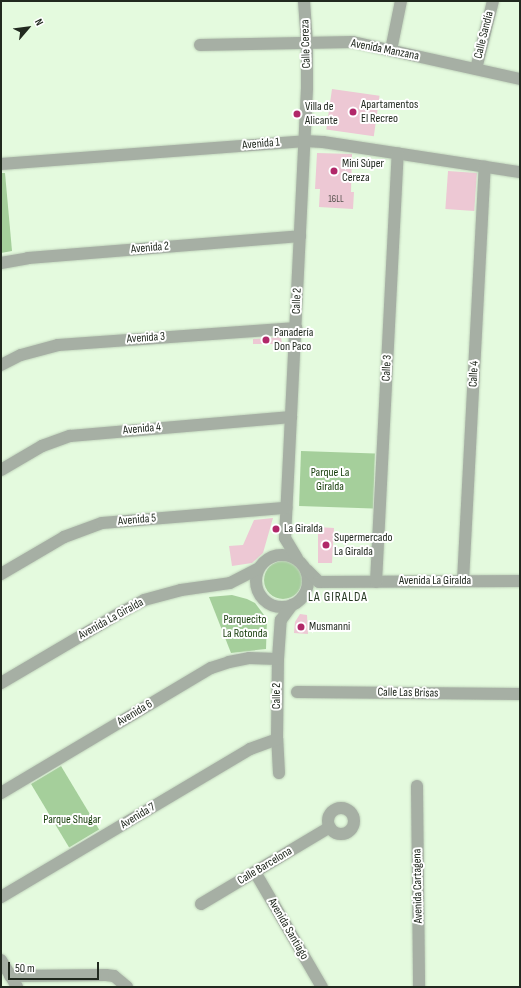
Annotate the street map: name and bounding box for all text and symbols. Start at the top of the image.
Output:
north arrow [8,8,48,48]
street label: Calle Sandía [471,10,497,60]
text: N [32,16,46,28]
street label: Calle Cereza [298,19,314,69]
street label: Avenida Manzana [350,36,420,64]
place label: Apartamentos El Recreo [361,98,418,126]
place label: Villa de Alicante [305,100,338,128]
marker: Apartamentos El Recreo [348,107,358,117]
marker: Villa de Alicante [292,109,302,119]
street label: Avenida 1 [242,135,280,153]
place label: Mini Súper Cereza [342,157,384,185]
marker: Mini Súper Cereza [329,166,339,176]
house number: 16LL [328,194,344,206]
street label: Avenida 2 [130,239,170,257]
street label: Calle 2 [289,288,305,314]
place label: Panadería Don Paco [274,326,313,354]
street label: Avenida 3 [126,329,166,347]
marker: Panadería Don Paco [261,335,271,345]
street label: Calle 3 [379,354,395,382]
street label: Calle 4 [466,360,482,388]
street label: Avenida 4 [122,420,162,438]
park label: Parque La Giralda [311,466,349,494]
street label: Avenida 5 [117,511,157,529]
place label: La Giralda [284,522,323,536]
marker: La Giralda [271,524,281,534]
place label: Supermercado La Giralda [334,531,392,559]
marker: Supermercado La Giralda [321,540,331,550]
street label: Avenida La Giralda [399,574,471,588]
district label: LA GIRALDA [308,589,368,605]
street label: Avenida La Giralda [76,595,146,643]
park label: Parquecito La Rotonda [223,613,267,641]
place label: Musmanni [309,620,350,634]
marker: Musmanni [296,622,306,632]
street label: Calle 2 [270,683,284,709]
street label: Calle Las Brisas [377,685,439,701]
street label: Avenida 6 [115,697,155,729]
street label: Avenida 7 [118,800,158,832]
park label: Parque Shugar [43,813,101,827]
street label: Calle Barcelona [235,844,295,888]
street label: Avenida Cartagena [410,849,426,923]
street label: Avenida Santiago [265,896,311,962]
scale bar [10,954,101,980]
text: 50 m [15,961,35,976]

